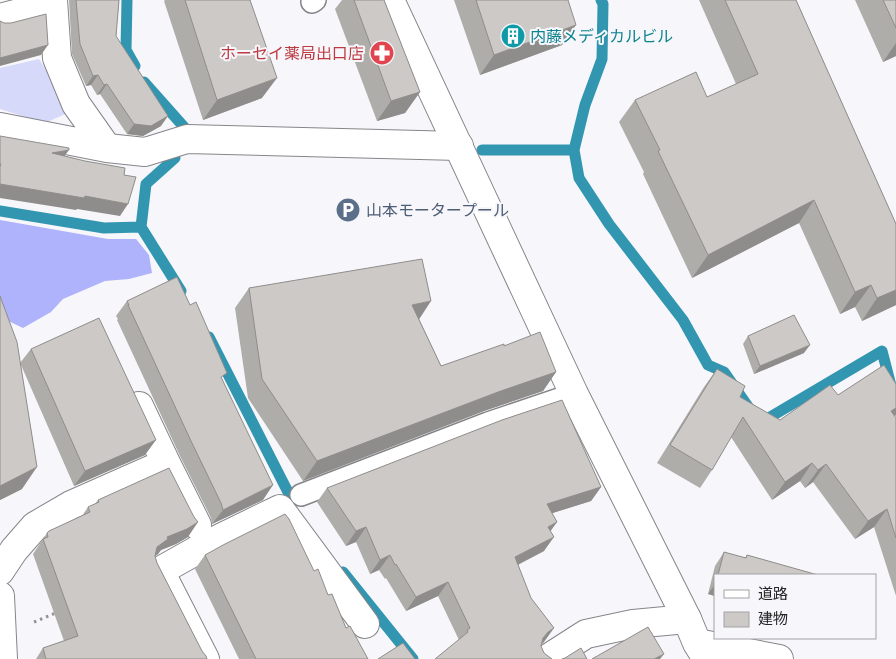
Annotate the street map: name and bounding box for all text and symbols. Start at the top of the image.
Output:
building icon: 内藤メディカルビル [500,23,526,49]
place label: 内藤メディカルビル [530,26,673,47]
pharmacy icon: ホーセイ薬局出口店 [369,40,395,66]
place label: ホーセイ薬局出口店 [220,43,364,64]
parking icon: 山本モータープール [335,197,361,223]
place label: 山本モータープール [366,200,509,221]
legend [714,574,876,639]
text: 道路 [758,584,788,604]
text: 建物 [758,609,788,629]

